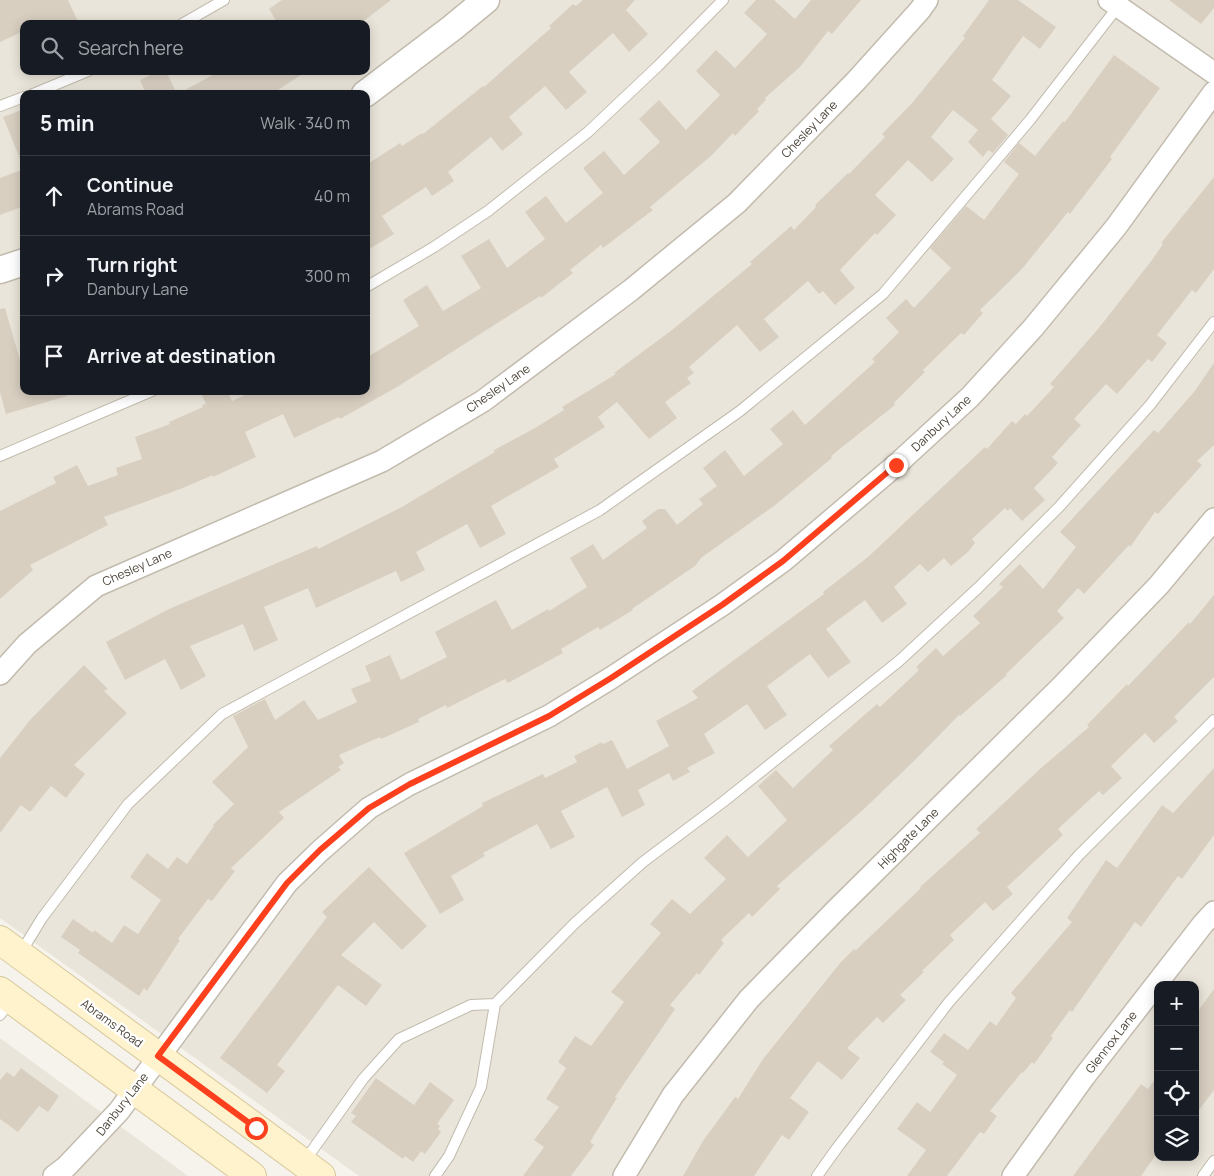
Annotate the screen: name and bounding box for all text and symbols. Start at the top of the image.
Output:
search box [20,20,370,75]
icon: search [38,34,66,62]
text: Search here [78,35,184,61]
street label: Chesley Lane [777,96,841,162]
text: 5 min [40,109,94,137]
text: Walk · 340 m [260,112,350,134]
text: Continue [87,172,173,198]
icon: ahead [40,182,68,210]
text: 40 m [314,185,350,207]
text: Abrams Road [87,198,184,220]
text: Turn right [87,252,177,278]
icon: right [40,262,68,290]
text: 300 m [305,265,350,287]
text: Danbury Lane [87,278,188,300]
icon: arrive [40,342,68,370]
text: Arrive at destination [87,343,276,369]
street label: Chesley Lane [463,360,533,416]
street label: Danbury Lane [907,391,975,455]
route end [885,454,908,477]
street label: Chesley Lane [100,544,174,590]
street label: Highgate Lane [874,804,942,872]
map controls [1154,981,1199,1161]
button: + [1154,981,1199,1026]
street label: Abrams Road [78,995,146,1051]
street label: Glennox Lane [1081,1007,1141,1077]
button: − [1154,1026,1199,1071]
street label: Danbury Lane [92,1069,152,1139]
button: locate [1154,1071,1199,1116]
button: layers [1154,1116,1199,1161]
route start [245,1117,268,1140]

